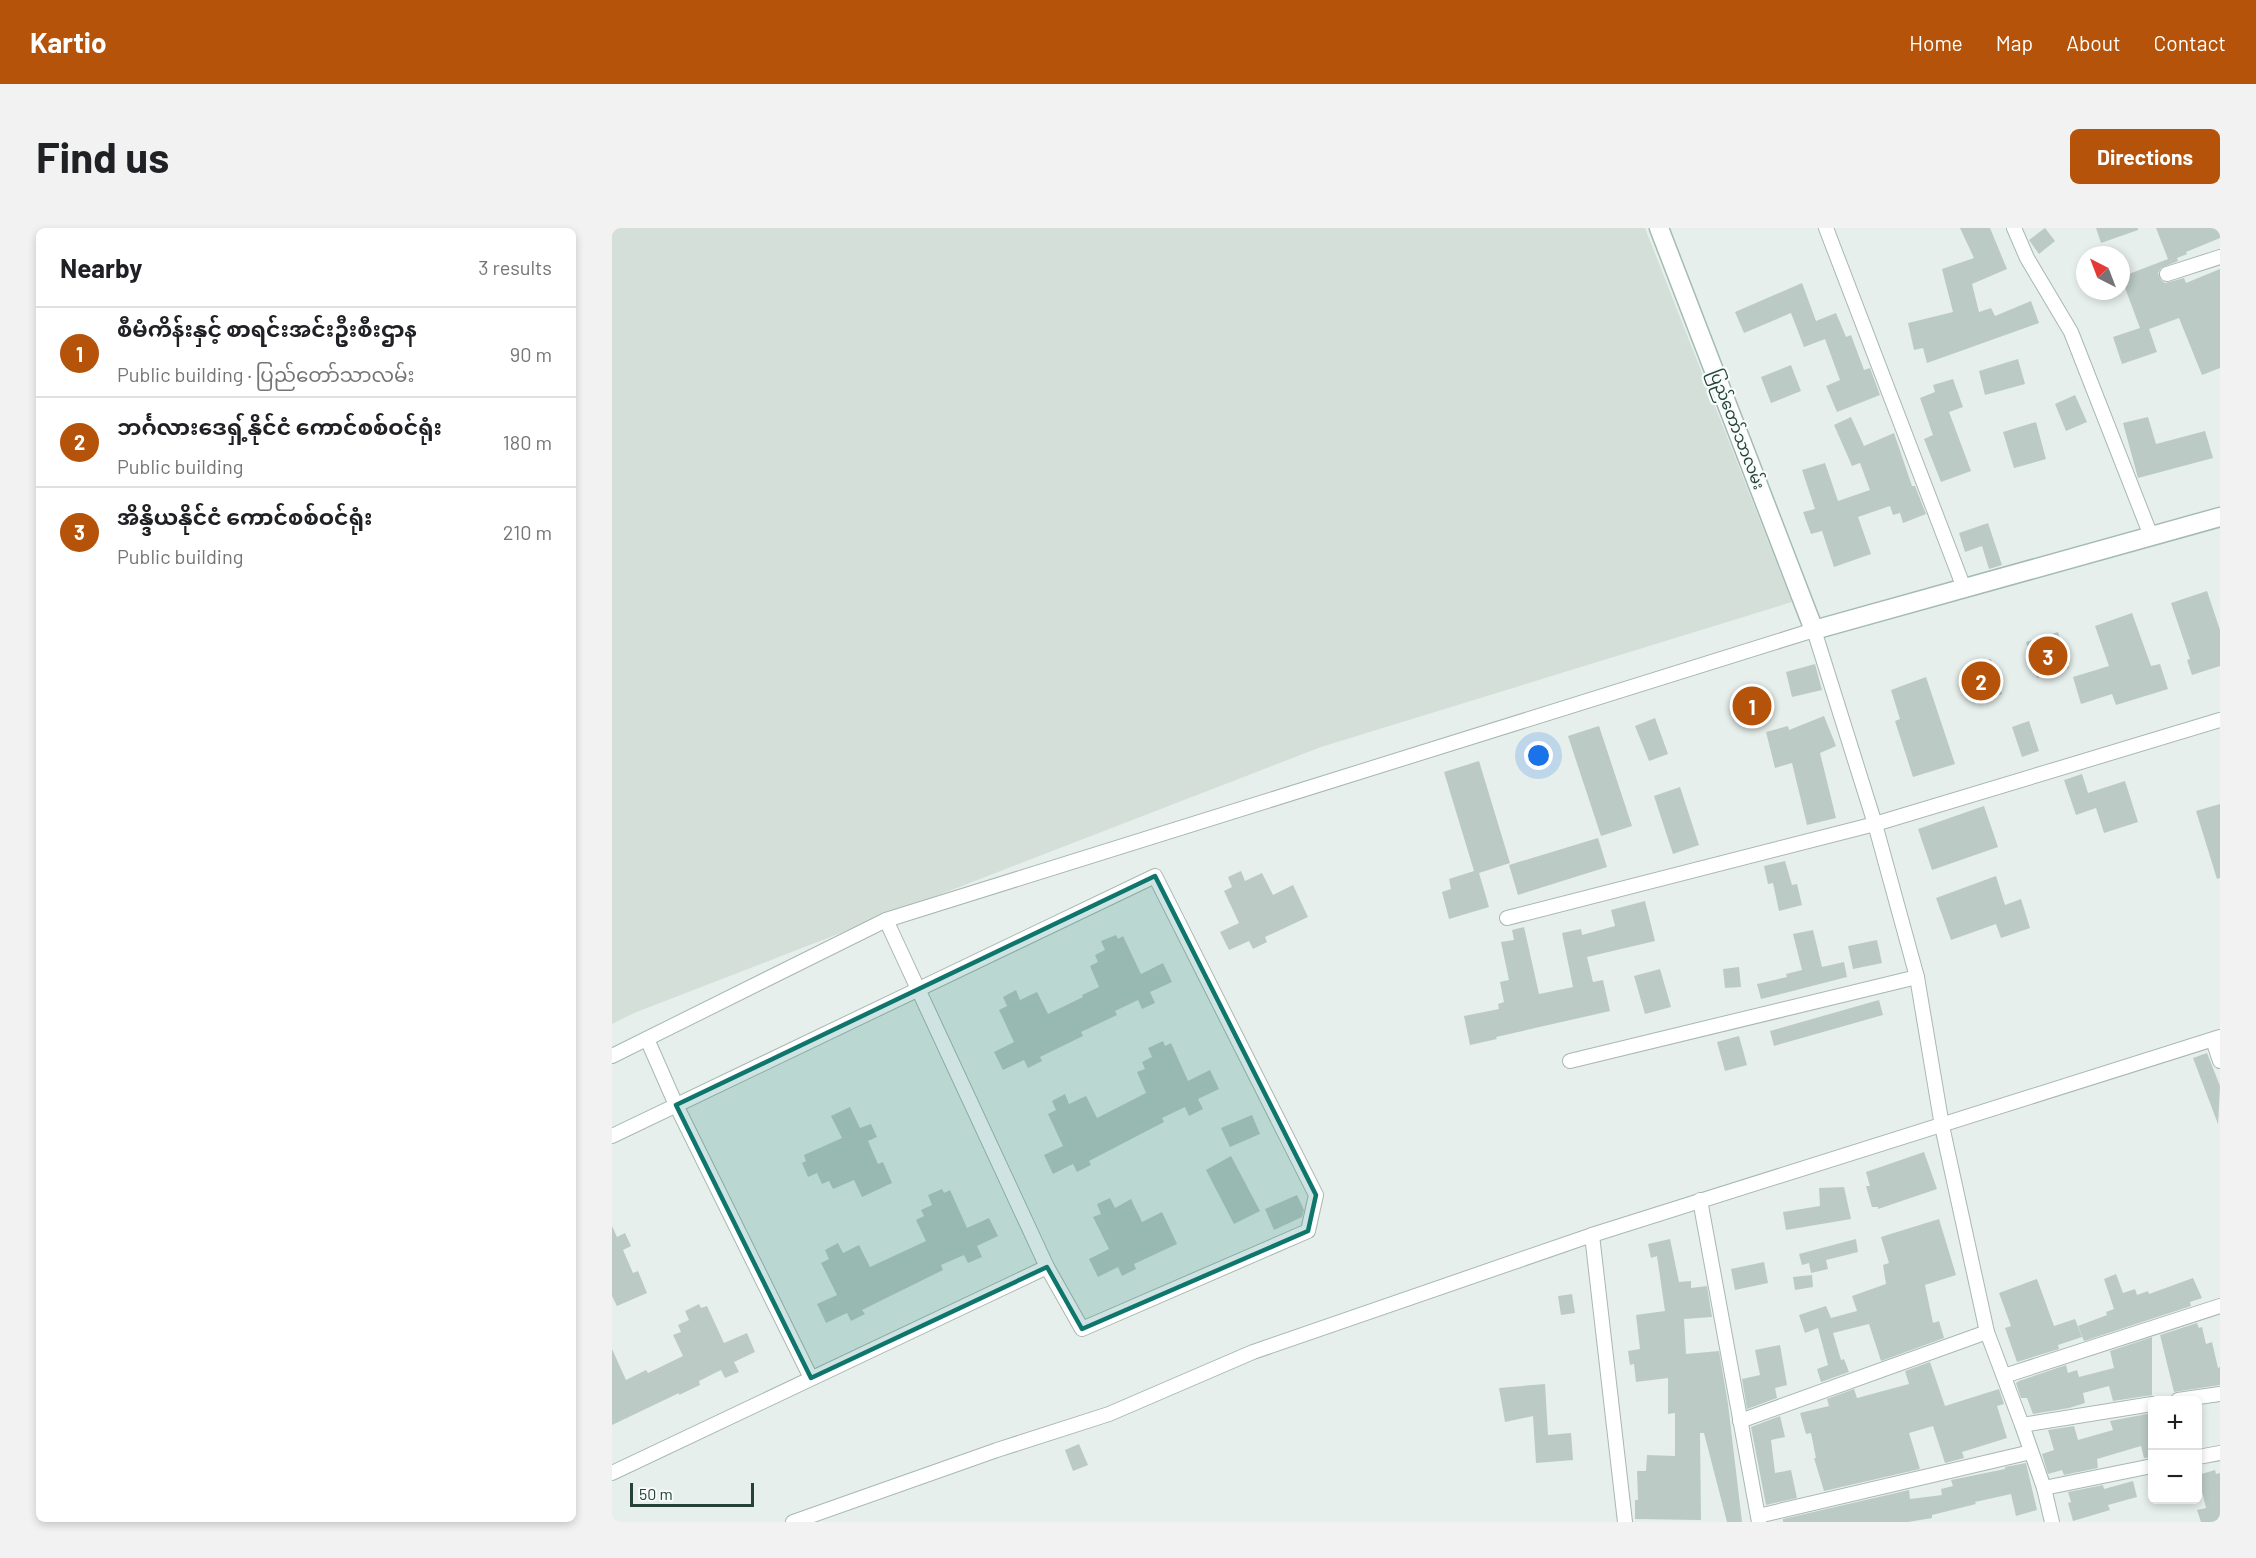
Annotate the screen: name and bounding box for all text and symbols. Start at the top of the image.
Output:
text: Kartio [30,25,107,59]
text: Home [1909,30,1963,55]
text: Map [1996,30,2033,55]
text: About [2066,30,2121,55]
text: Contact [2154,30,2226,55]
button: Directions [2070,129,2220,184]
text: Find us [36,131,169,181]
north arrow [2076,246,2130,300]
text: Nearby [60,252,142,283]
text: 3 results [478,255,552,279]
text: စီမံကိန်းနှင့် စာရင်းအင်းဦးစီးဌာန [117,315,417,341]
text: 1 [76,342,83,366]
text: 90 m [510,342,552,366]
text: Public building · ပြည်တော်သာလမ်း [117,362,414,386]
street label: ပြည်တော်သာလမ်း [1702,366,1771,494]
text: ဘင်္ဂလားဒေရှ့်နိုင်ငံ ကောင်စစ်ဝင်ရုံး [117,413,442,439]
text: 2 [74,430,85,454]
text: 180 m [503,430,552,454]
text: Public building [117,454,243,478]
text: အိန္ဒိယနိုင်ငံ ကောင်စစ်ဝင်ရုံး [117,503,372,529]
text: 3 [74,520,85,544]
text: 210 m [503,520,552,544]
text: Public building [117,544,243,568]
pin: 3 [2028,634,2068,678]
pin: 2 [1962,658,2000,704]
pin: 1 [1732,684,1772,728]
your location [1524,741,1553,770]
map controls [2148,1396,2202,1504]
button: + [2148,1396,2202,1450]
button: − [2148,1450,2202,1504]
scale bar [630,1480,754,1508]
text: 50 m [639,1484,673,1503]

